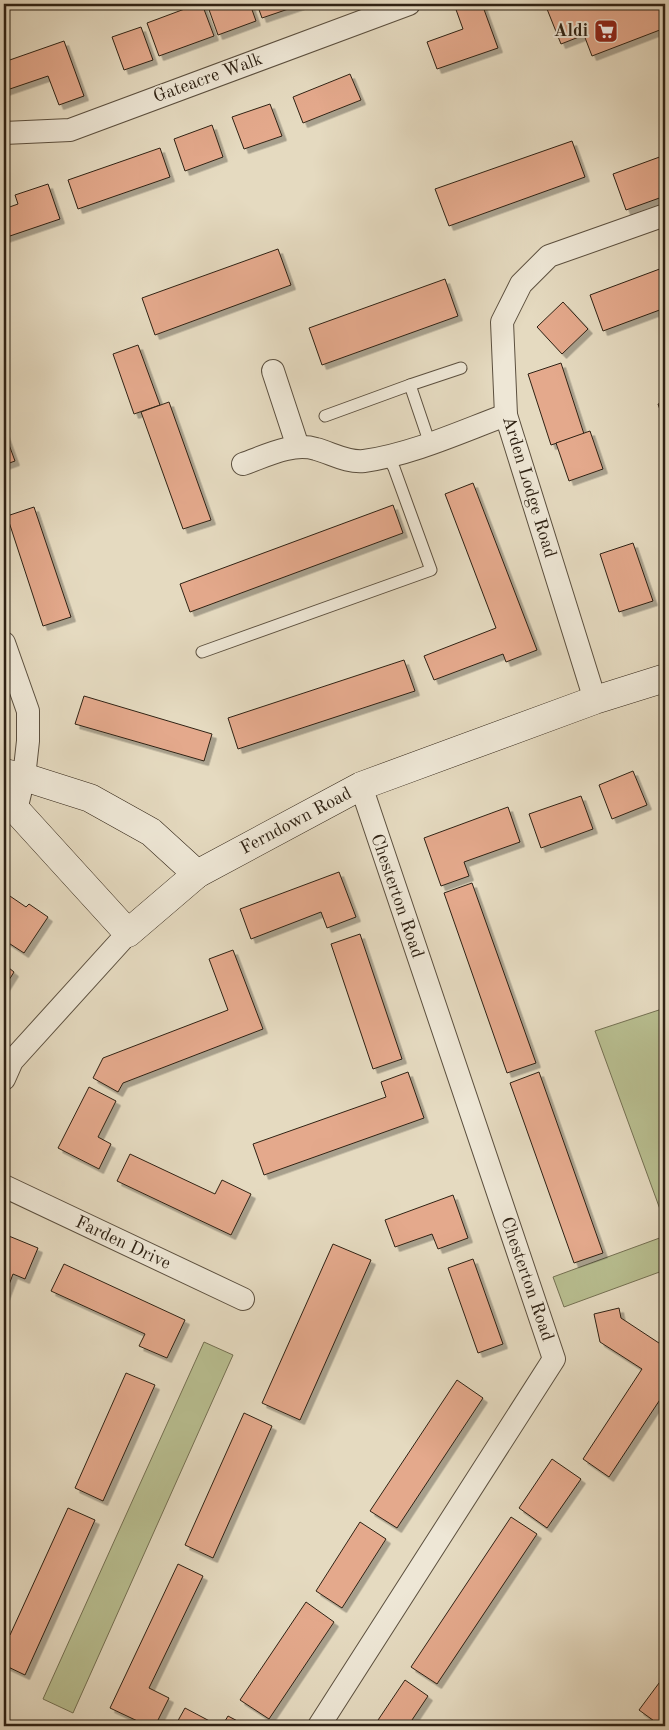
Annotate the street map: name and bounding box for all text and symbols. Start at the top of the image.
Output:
supermarket icon: Aldi [593,18,619,44]
place label: Aldi [554,22,588,40]
street label: Gateacre Walk [151,50,265,106]
street label: Arden Lodge Road [499,414,559,560]
street label: Ferndown Road [237,784,355,858]
street label: Chesterton Road [367,832,427,960]
street label: Farden Drive [73,1213,173,1273]
street label: Chesterton Road [497,1215,557,1343]

